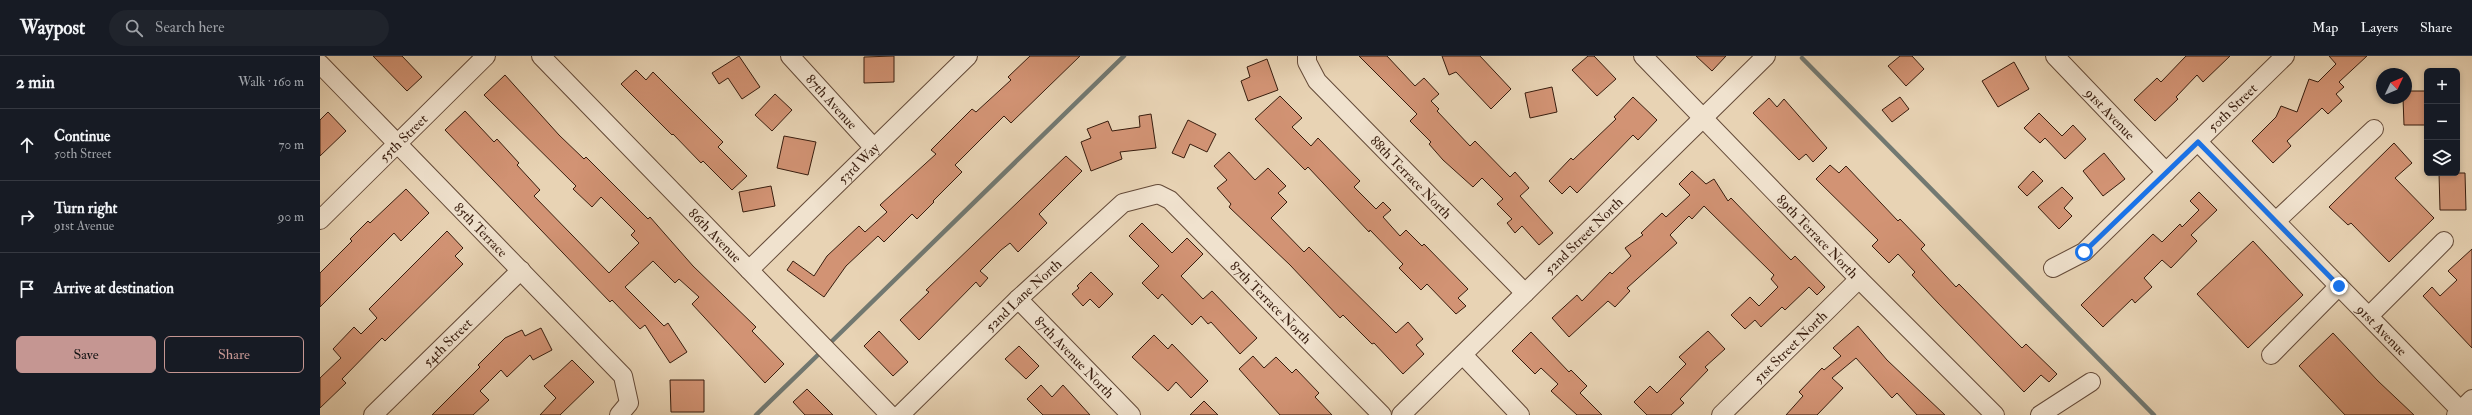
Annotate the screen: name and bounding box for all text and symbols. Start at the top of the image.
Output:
search box [109,10,389,46]
text: Waypost [20,16,85,40]
icon: search [123,17,145,39]
text: Search here [155,18,224,37]
text: Map [2312,19,2338,36]
text: Layers [2360,19,2398,36]
text: Share [2420,19,2452,36]
north arrow [2376,68,2412,104]
map controls [2424,68,2460,176]
button: + [2424,68,2460,104]
street label: 87th Avenue [802,71,861,133]
text: 2 min [16,72,55,93]
text: Walk · 160 m [238,74,304,90]
street label: 50th Street [2204,79,2261,135]
street label: 91st Avenue [2081,84,2139,143]
button: − [2424,104,2460,140]
street label: 55th Street [376,110,431,165]
text: Continue [54,127,110,146]
street label: 88th Terrace North [1367,132,1456,222]
icon: ahead [16,134,38,156]
text: 70 m [279,137,304,153]
street label: 53rd Way [834,138,884,187]
button: layers [2424,140,2460,176]
text: 50th Street [54,146,111,162]
street label: 89th Terrace North [1773,191,1862,282]
street label: 52nd Street North [1541,193,1627,278]
text: Turn right [54,199,117,218]
street label: 85th Terrace [451,199,511,261]
street label: 86th Avenue [685,205,746,266]
icon: right [16,206,38,228]
text: 90 m [278,209,304,225]
text: 91st Avenue [54,218,114,234]
route start [2075,243,2093,261]
street label: 52nd Lane North [982,255,1065,335]
street label: 87th Terrace North [1227,258,1316,348]
route end [2330,277,2348,295]
icon: arrive [16,278,38,300]
text: Arrive at destination [54,279,174,298]
street label: 91st Avenue [2352,300,2411,359]
street label: 51st Street North [1750,307,1831,387]
street label: 87th Avenue North [1031,313,1119,402]
street label: 54th Street [419,314,476,370]
button: Save [16,336,156,373]
button: Share [164,336,304,373]

